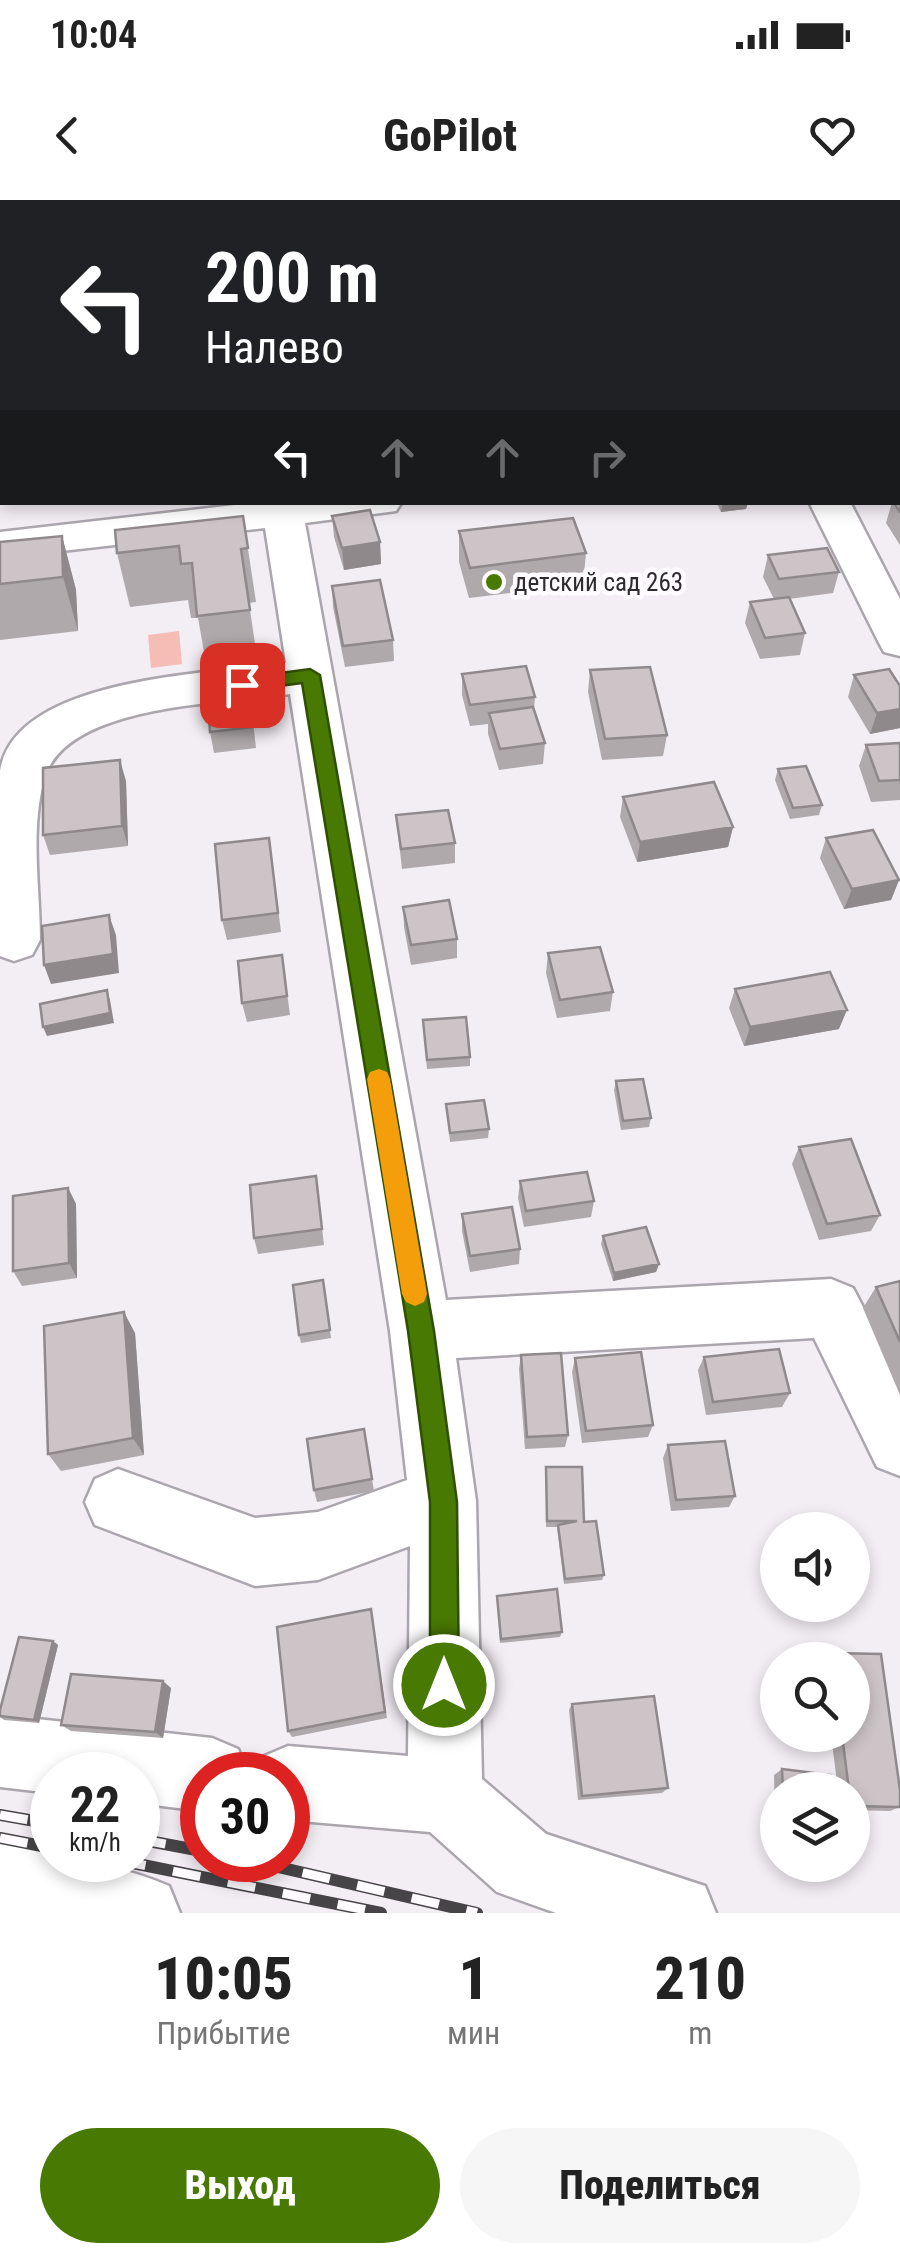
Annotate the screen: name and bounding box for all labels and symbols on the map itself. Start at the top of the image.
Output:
place label: детский сад 263 [514,568,683,597]
marker: детский сад 263 [483,571,505,593]
pin [200,643,285,728]
position arrow [392,1633,496,1737]
speed limit sign: 30 [180,1752,310,1882]

